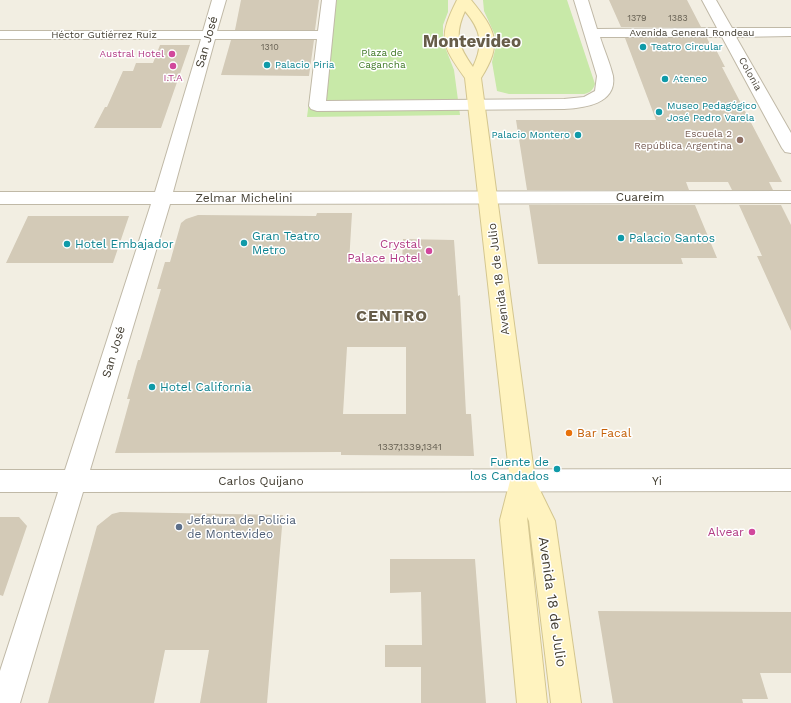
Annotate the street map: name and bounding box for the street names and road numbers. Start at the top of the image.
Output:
street label: San José [193,15,221,69]
street label: Avenida General Rondeau [629,27,755,39]
street label: Héctor Gutiérrez Ruiz [51,29,157,41]
street label: Colonia [736,55,764,93]
street label: Cuareim [616,190,664,204]
street label: Zelmar Michelini [195,191,293,205]
street label: Avenida 18 de Julio [485,222,513,336]
street label: San José [99,325,129,379]
street label: Carlos Quijano [218,474,304,488]
street label: Yi [652,474,662,488]
street label: Avenida 18 de Julio [535,536,569,668]

